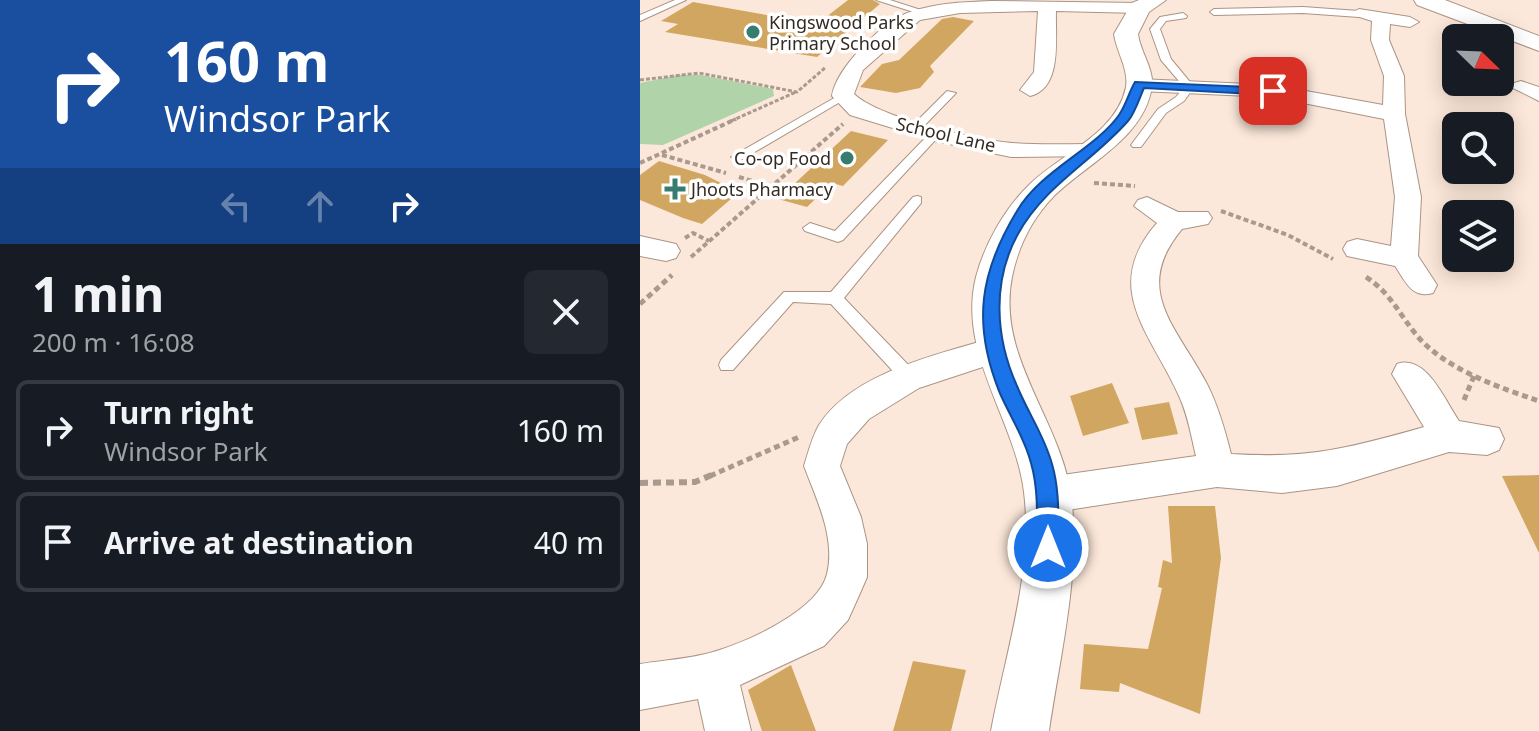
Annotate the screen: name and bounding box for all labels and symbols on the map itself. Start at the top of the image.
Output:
place label: Kingswood Parks Primary School [769,10,914,55]
marker: Kingswood Parks Primary School [744,23,762,41]
north arrow [1442,24,1514,96]
pin [1239,57,1307,125]
street label: School Lane [894,111,998,157]
place label: Co-op Food [734,146,831,170]
marker: Co-op Food [838,149,856,167]
place label: Jhoots Pharmacy [689,177,834,201]
marker: Jhoots Pharmacy [666,180,684,198]
position arrow [1006,506,1090,590]

